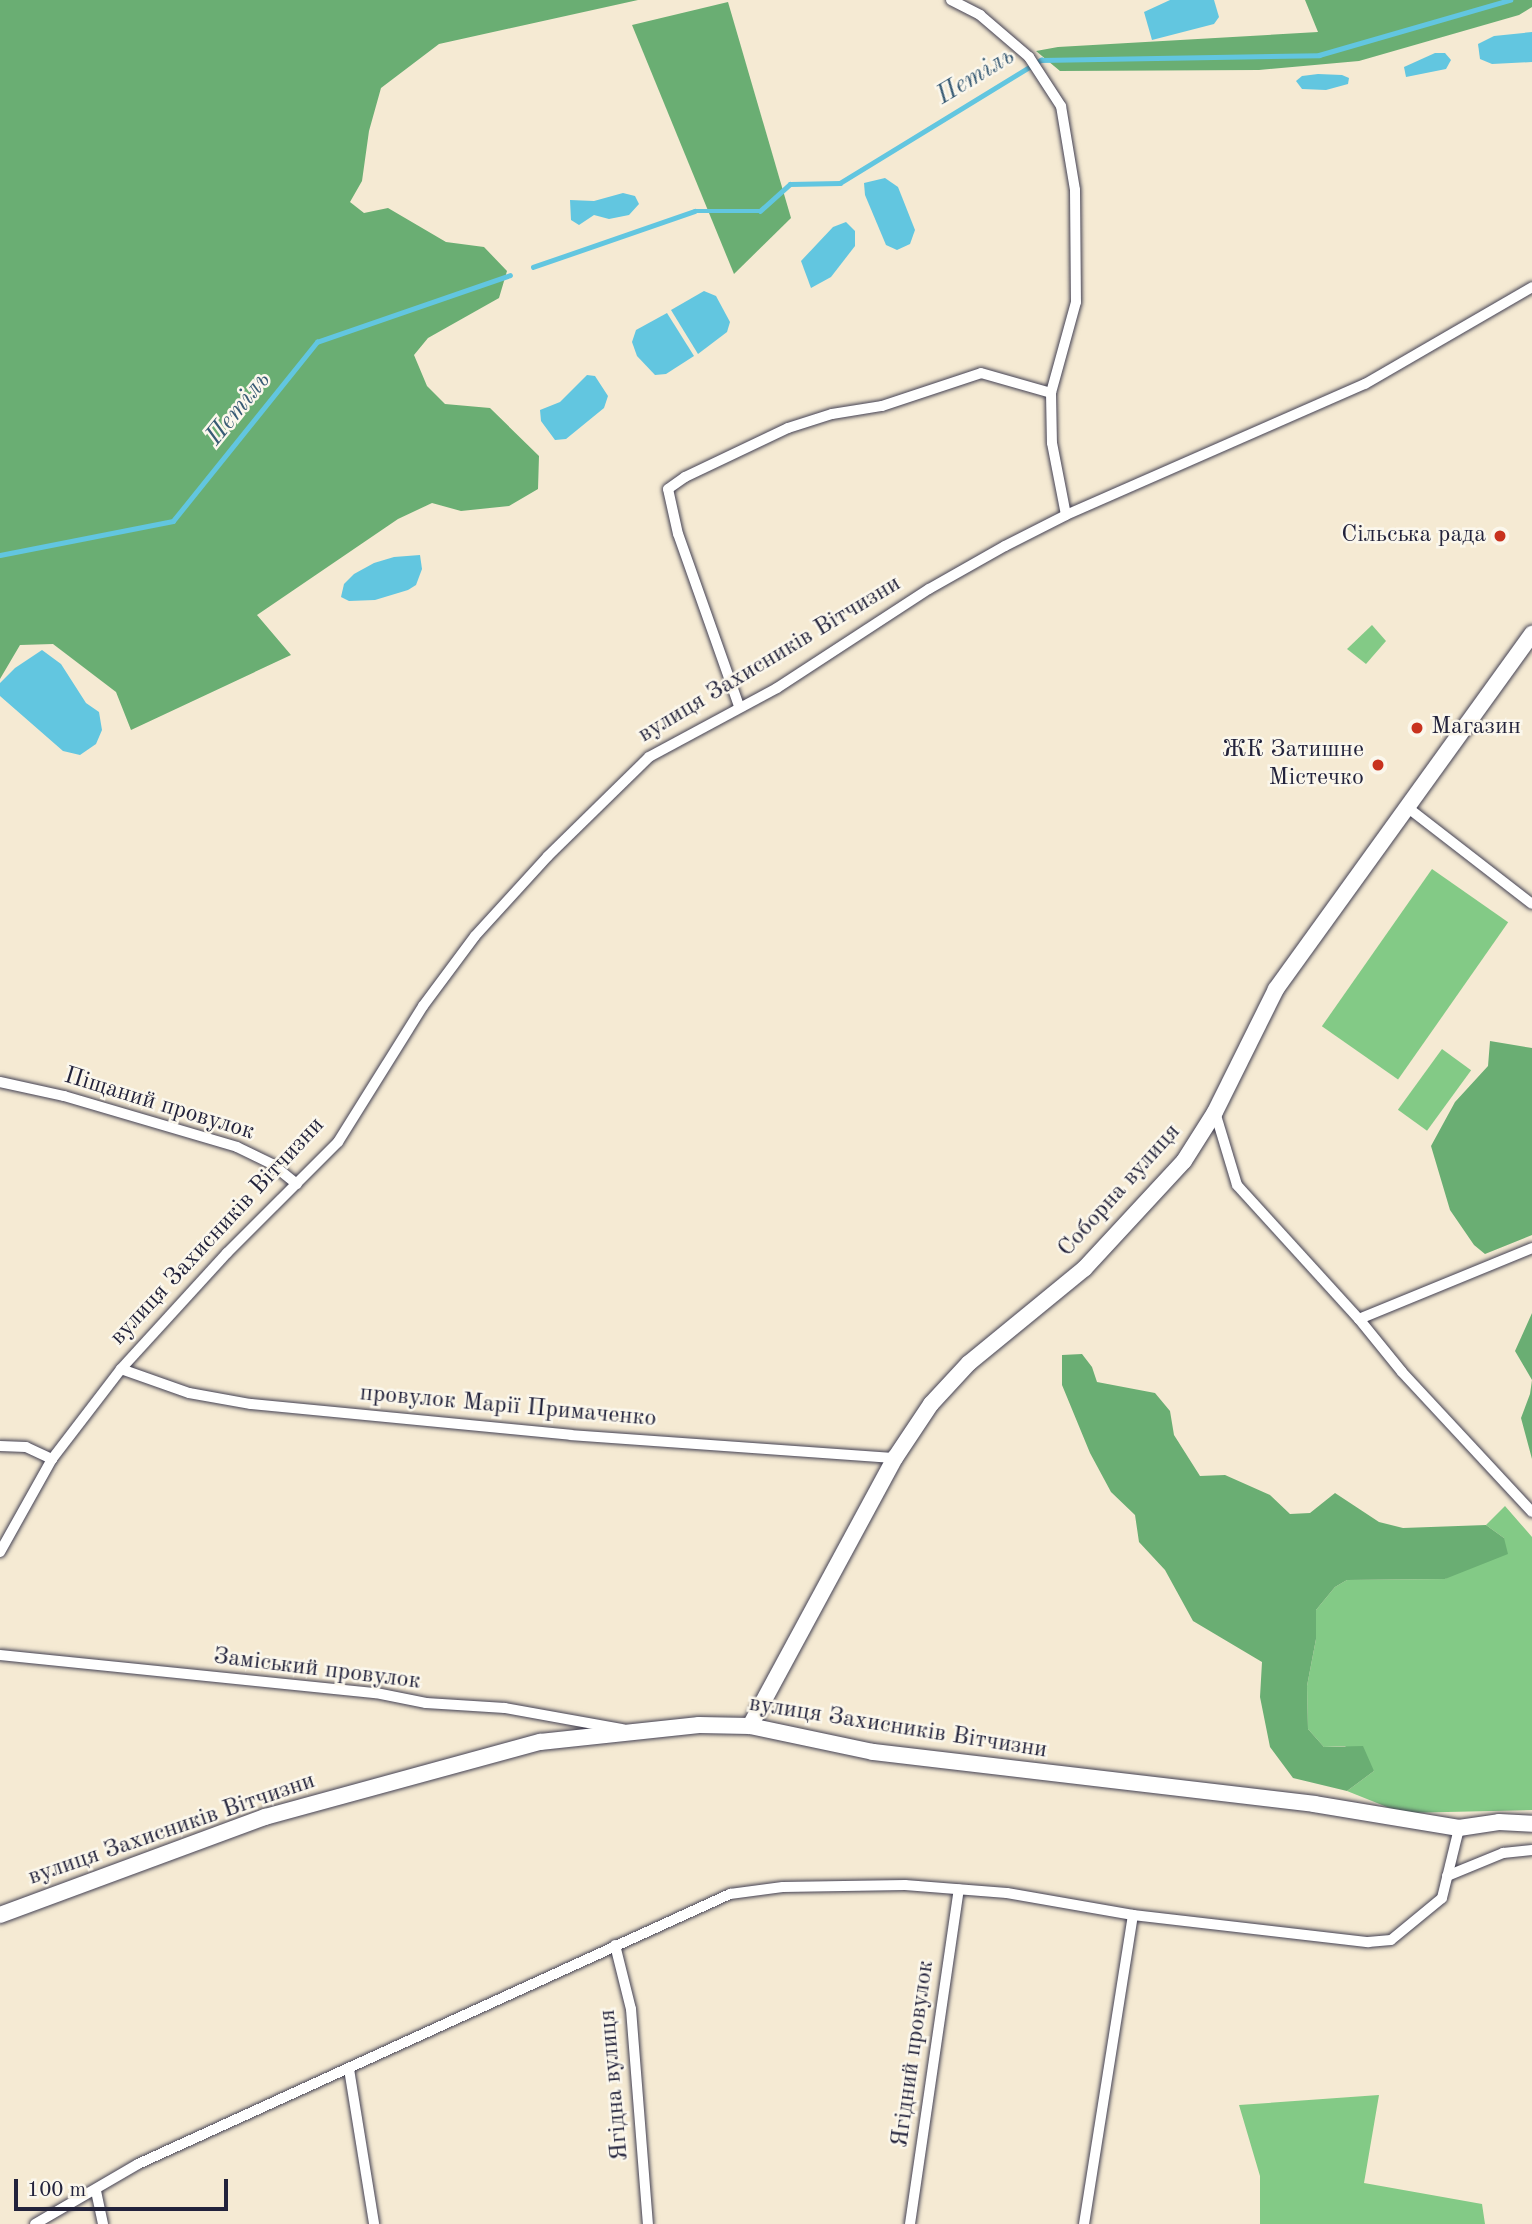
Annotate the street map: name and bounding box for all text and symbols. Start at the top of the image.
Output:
water label: Петіль [931,41,1021,113]
water label: Петіль [200,366,278,452]
place label: Cільська рада [1341,522,1486,550]
marker: Cільська рада [1492,528,1508,544]
street label: вулиця Захисників Вітчизни [633,570,907,750]
place label: Магазин [1431,714,1521,742]
marker: Магазин [1409,720,1425,736]
place label: ЖК Затишне Містечко [1222,737,1364,793]
marker: ЖК Затишне Містечко [1370,757,1386,773]
street label: Піщаний провулок [60,1062,258,1148]
street label: вулиця Захисників Вітчизни [105,1112,331,1352]
street label: Соборна вулиця [1053,1118,1187,1264]
street label: провулок Марії Примаченко [359,1380,657,1434]
street label: Заміський провулок [212,1643,422,1697]
street label: вулиця Захисників Вітчизни [747,1690,1049,1766]
street label: вулиця Захисників Вітчизни [25,1767,319,1893]
street label: Ягідний провулок [887,1958,941,2150]
street label: Ягідна вулиця [594,2008,636,2162]
scale bar [18,2164,231,2208]
text: 100 m [27,2180,86,2201]

